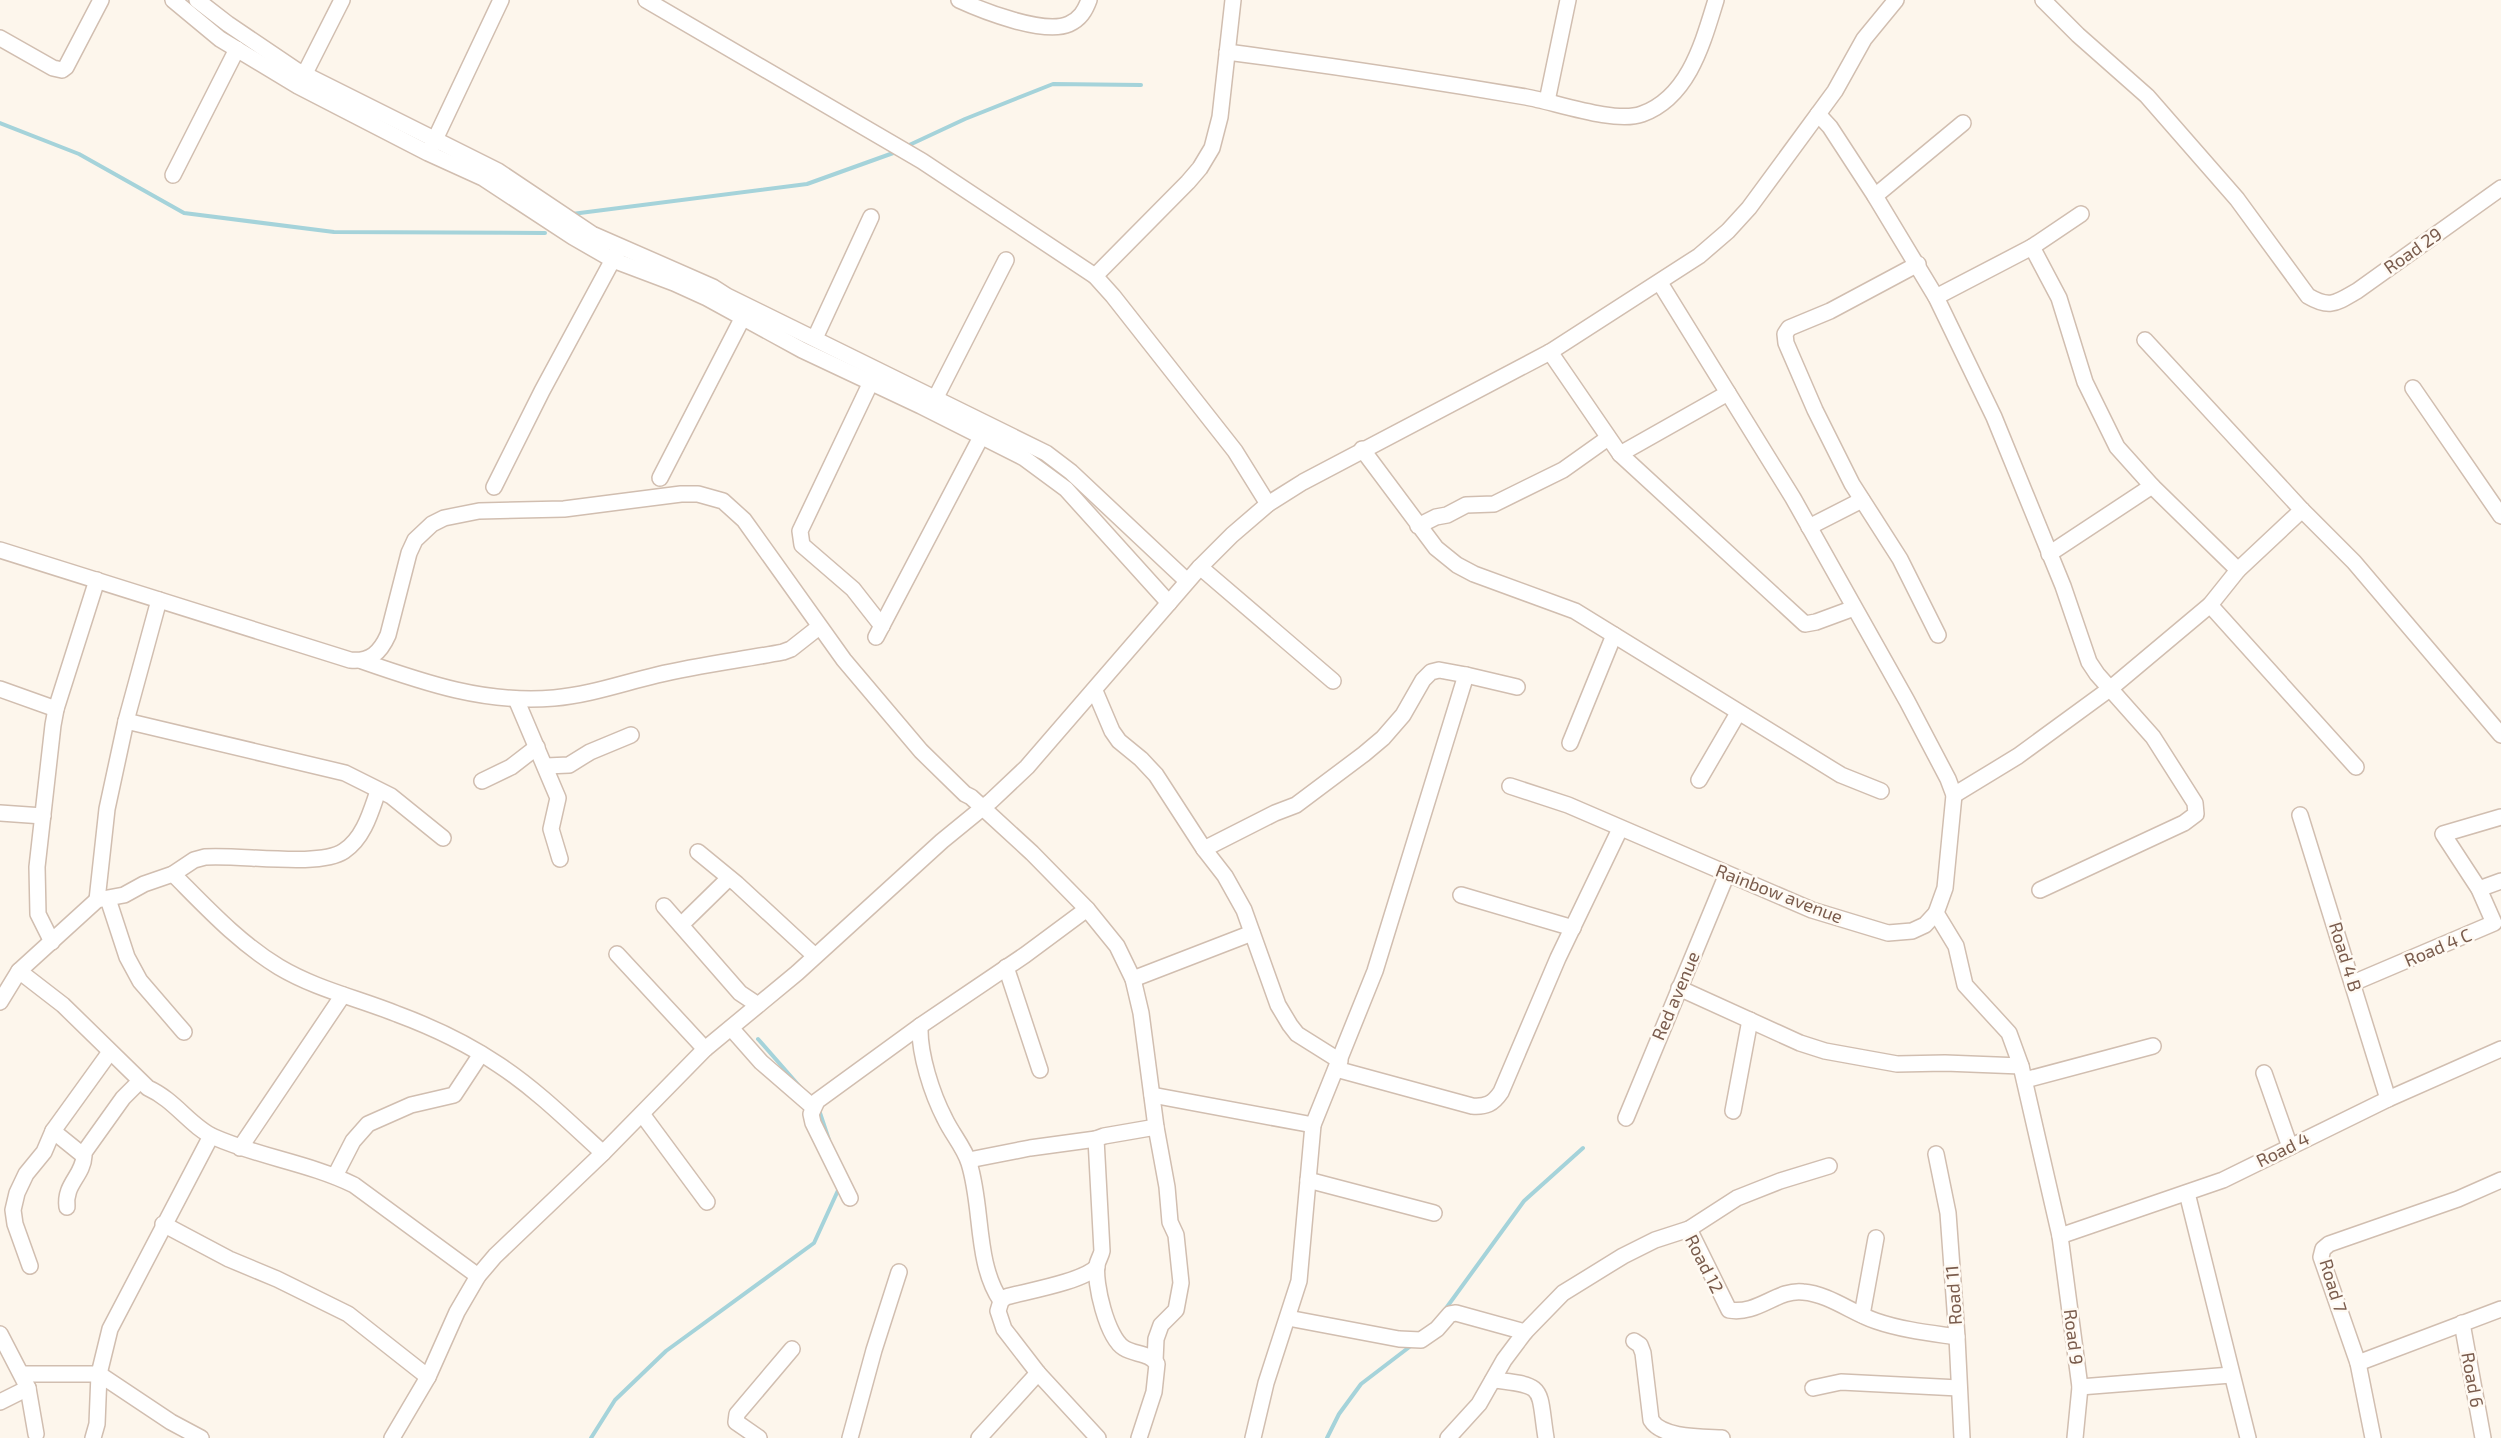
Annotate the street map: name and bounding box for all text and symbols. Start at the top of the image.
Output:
street label: Road 29 [2379,222,2446,278]
street label: Rainbow avenue [1713,859,1846,927]
street label: Road 4 B [2325,919,2367,994]
street label: Road 4 C [2401,923,2474,971]
street label: Red avenue [1647,948,1704,1043]
street label: Road 4 [2252,1127,2313,1171]
street label: Road 12 [1681,1231,1729,1296]
street label: Road 7 [2315,1256,2352,1315]
street label: Road 11 [1940,1264,1966,1326]
street label: Road 9 [2060,1308,2088,1366]
street label: Road 6 [2457,1350,2489,1409]

